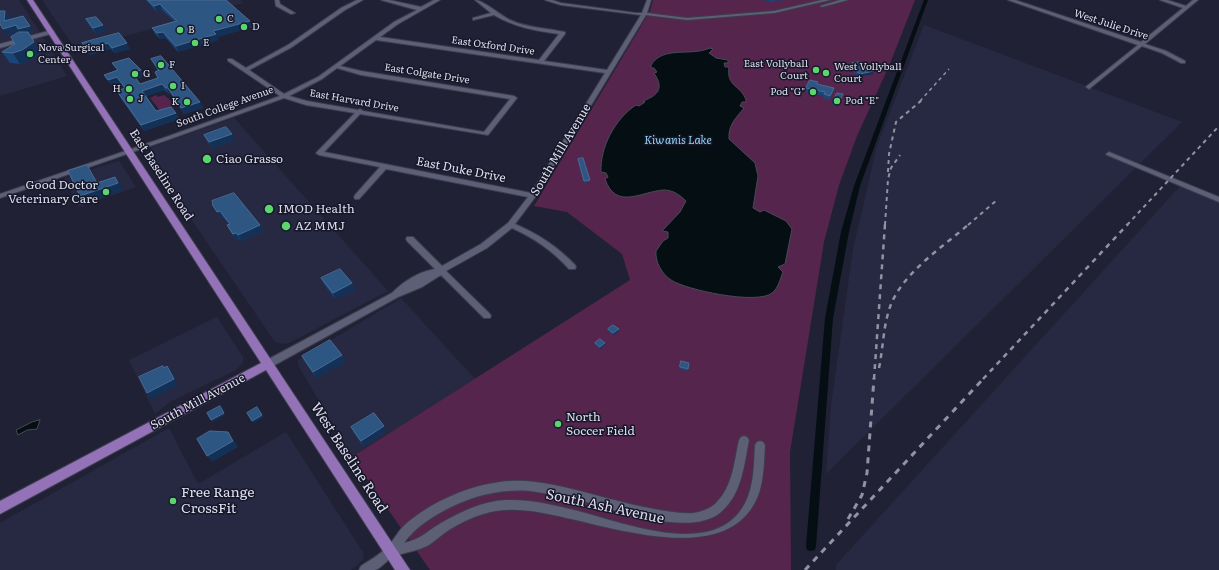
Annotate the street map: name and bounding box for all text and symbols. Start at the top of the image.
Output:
street label: West Julie Drive [1072,7,1150,43]
place label: C [227,13,234,25]
marker: C [214,14,224,24]
place label: D [252,21,260,33]
marker: D [239,22,249,32]
place label: B [188,24,195,36]
marker: B [175,25,185,35]
street label: East Oxford Drive [451,34,535,58]
place label: E [203,37,209,49]
marker: E [190,38,200,48]
place label: Nova Surgical Center [38,42,104,66]
marker: Nova Surgical Center [25,49,35,59]
place label: East Vollyball Court [744,58,808,82]
place label: F [169,59,175,71]
marker: F [156,60,166,70]
street label: East Colgate Drive [383,61,471,87]
place label: West Vollyball Court [834,61,902,84]
marker: East Vollyball Court [811,65,821,75]
place label: G [143,68,151,80]
marker: West Vollyball Court [821,68,831,78]
marker: G [130,69,140,79]
place label: I [181,80,185,92]
marker: I [168,81,178,91]
place label: H [113,83,121,95]
marker: H [124,84,134,94]
street label: South College Avenue [175,84,275,130]
place label: Pod "G" [770,86,805,98]
street label: East Harvard Drive [308,87,400,115]
marker: Pod "G" [808,87,818,97]
place label: J [138,93,144,105]
marker: J [125,94,135,104]
place label: Pod "E" [845,95,879,107]
place label: K [171,96,179,108]
marker: Pod "E" [832,96,842,106]
marker: K [182,97,192,107]
street label: South Mill Avenue [528,101,594,199]
street label: East Baseline Road [126,127,196,223]
water label: Kiwanis Lake [644,134,712,148]
place label: Ciao Grasso [216,152,283,166]
marker: Ciao Grasso [201,153,213,165]
street label: East Duke Drive [415,154,507,186]
place label: Good Doctor Veterinary Care [8,178,98,206]
marker: Good Doctor Veterinary Care [101,187,111,197]
place label: IMOD Health [278,202,355,216]
marker: IMOD Health [263,203,275,215]
place label: AZ MMJ [295,219,345,233]
marker: AZ MMJ [280,220,292,232]
street label: South Mill Avenue [148,371,248,433]
street label: West Baseline Road [307,400,391,516]
place label: North Soccer Field [566,410,635,438]
marker: North Soccer Field [553,419,563,429]
place label: Free Range CrossFit [181,485,255,518]
street label: South Ash Avenue [544,486,666,528]
marker: Free Range CrossFit [168,496,178,506]

